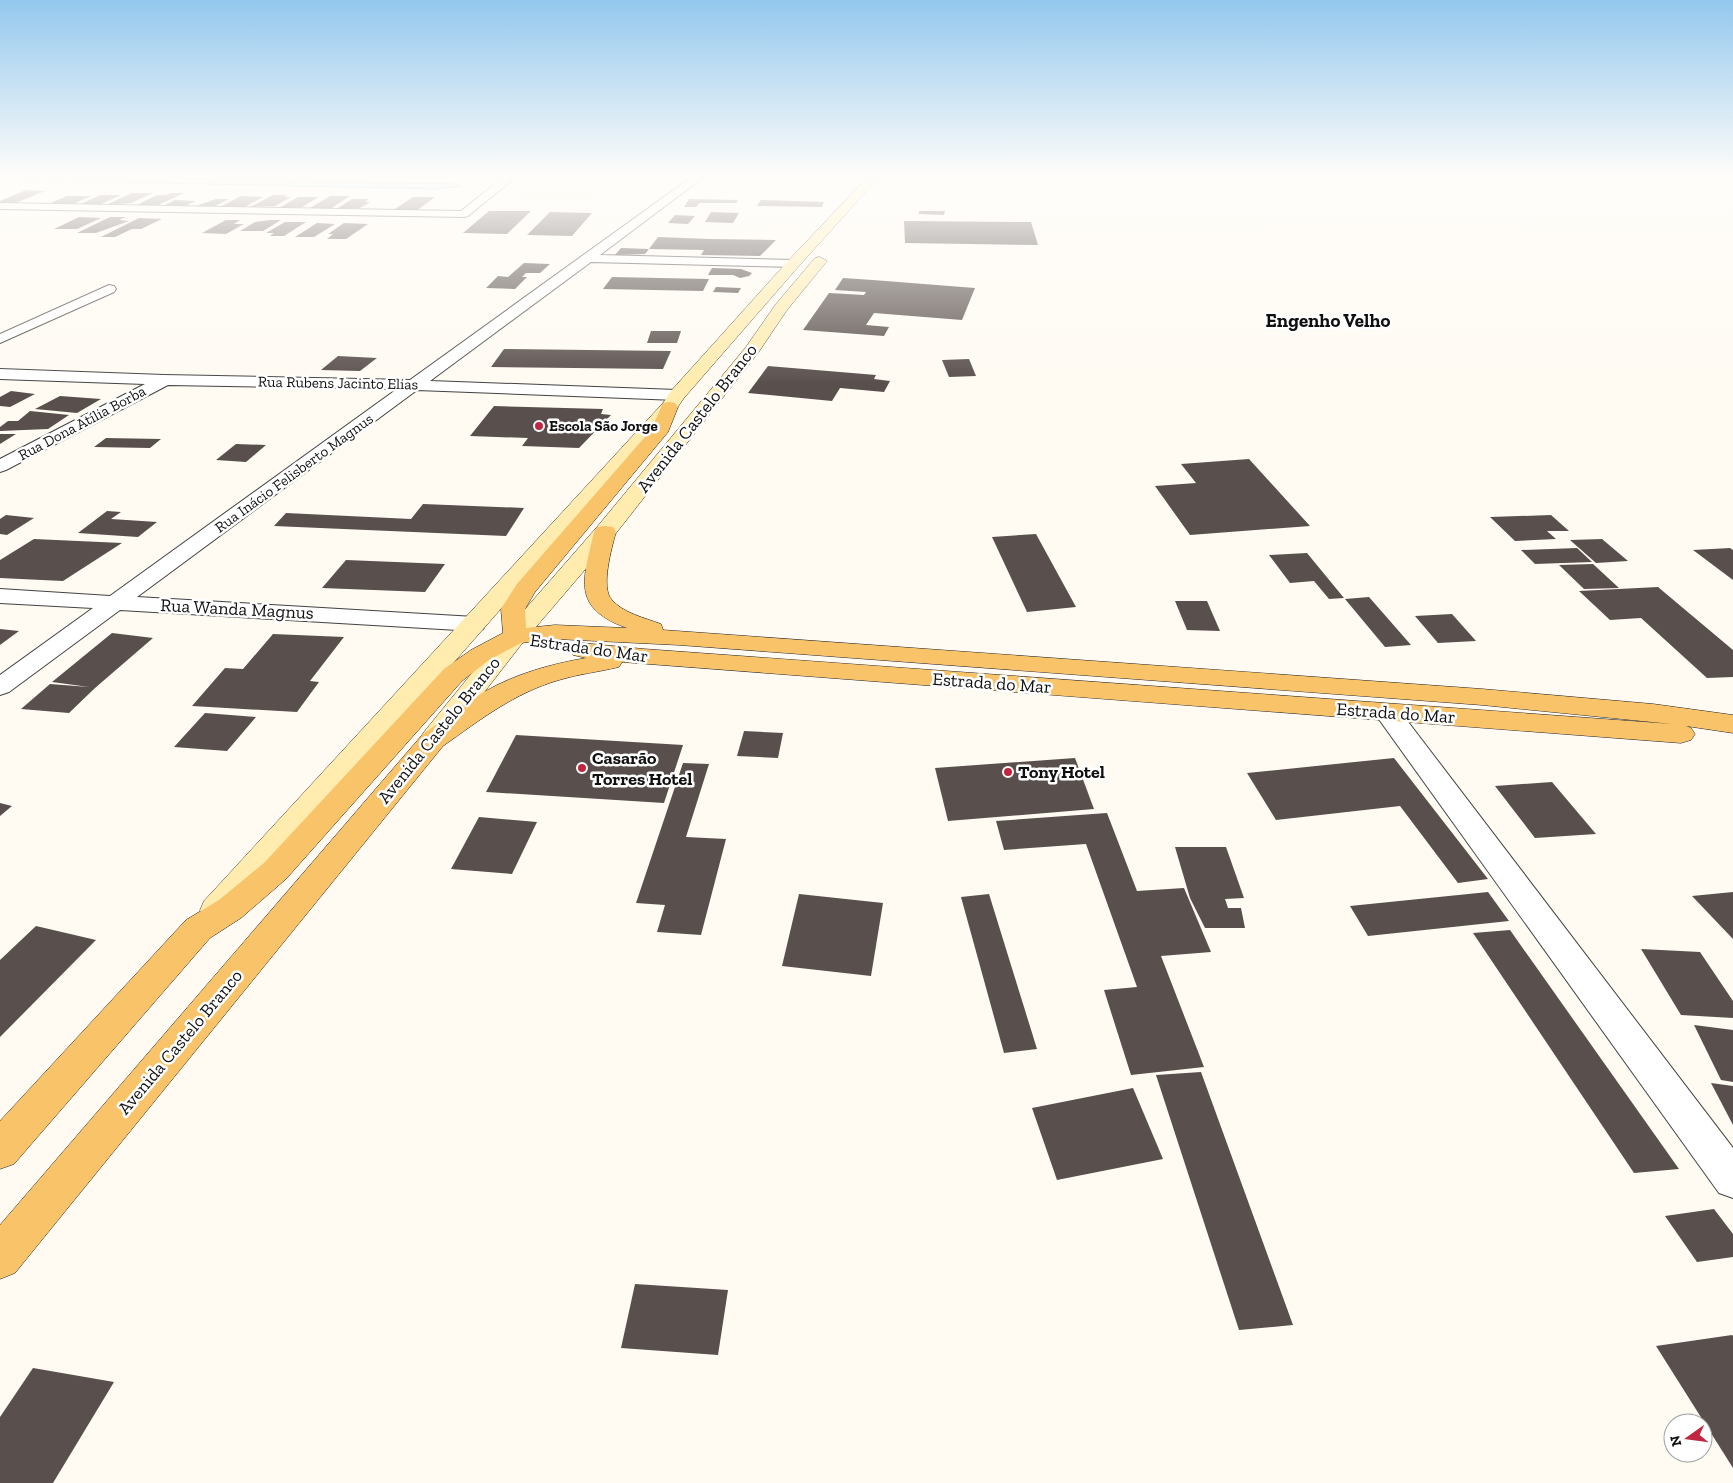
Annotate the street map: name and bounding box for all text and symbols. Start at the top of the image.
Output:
district label: Engenho Velho [1266,309,1390,332]
street label: Avenida Castelo Branco [632,339,762,497]
street label: Rua Rubens Jacinto Elias [258,373,418,393]
street label: Rua Dona Atília Borba [15,382,149,464]
street label: Rua Inácio Felisberto Magnus [211,410,377,536]
place label: Escola São Jorge [549,417,658,435]
marker: Escola São Jorge [533,420,545,432]
street label: Rua Wanda Magnus [160,594,314,624]
street label: Estrada do Mar [528,629,650,667]
street label: Avenida Castelo Branco [373,652,505,808]
street label: Estrada do Mar [932,668,1052,698]
street label: Estrada do Mar [1336,698,1456,728]
place label: Casarão Torres Hotel [592,747,692,790]
place label: Tony Hotel [1018,761,1105,783]
marker: Casarão Torres Hotel [576,762,588,774]
marker: Tony Hotel [1002,766,1014,778]
street label: Avenida Castelo Branco [113,965,247,1119]
north arrow [1663,1413,1713,1463]
text: N [1666,1433,1685,1448]

